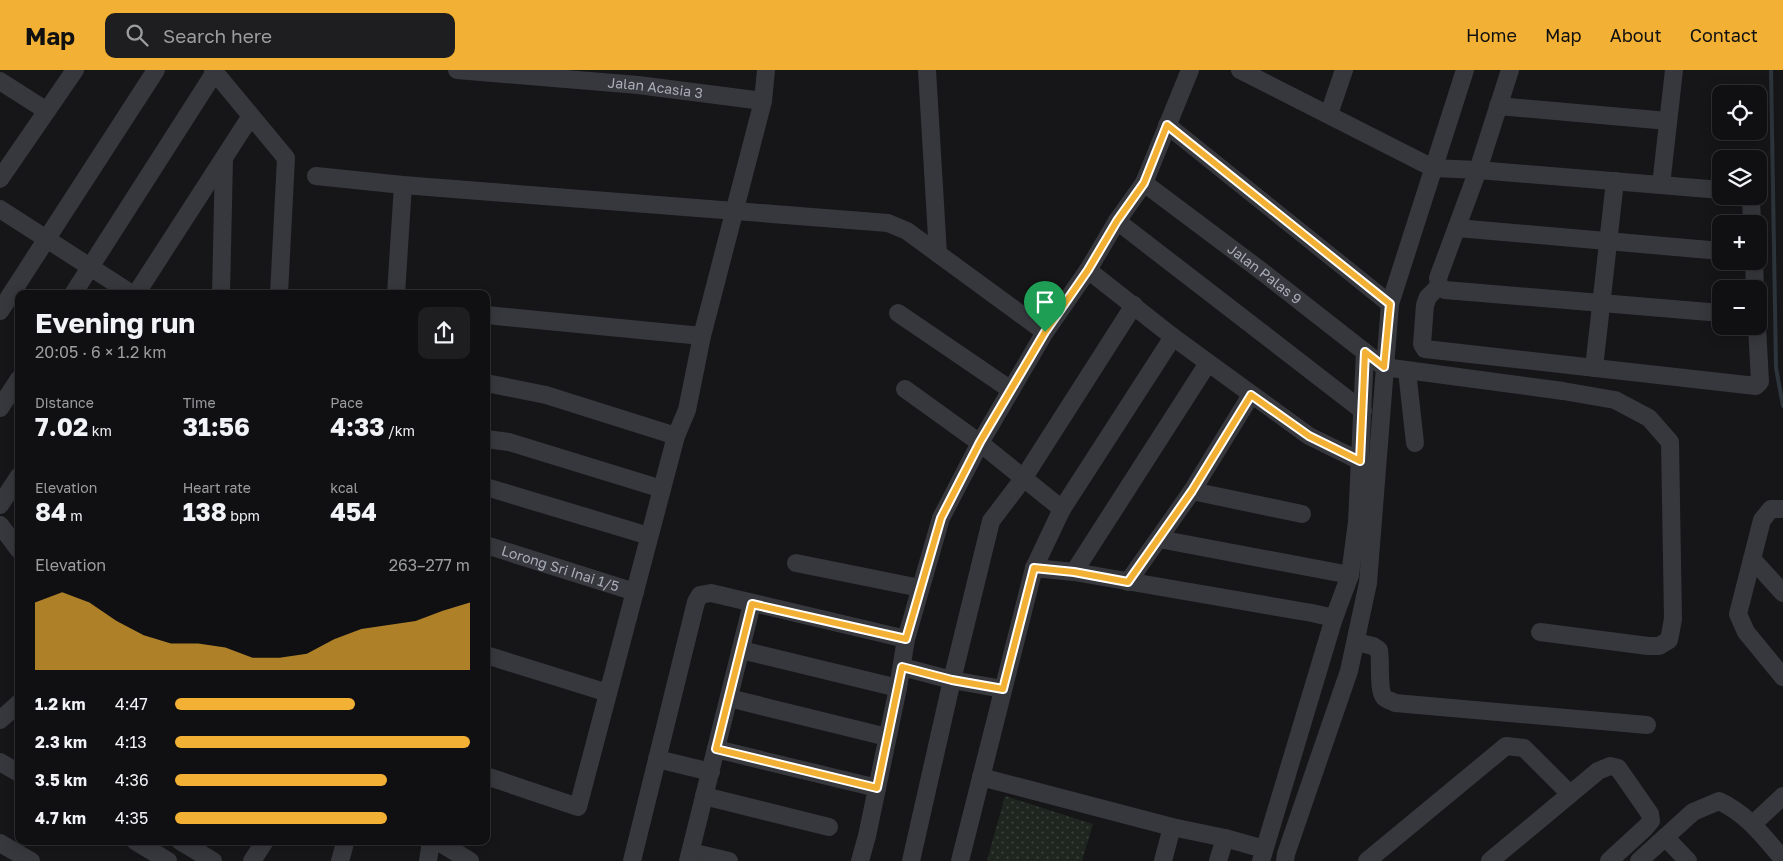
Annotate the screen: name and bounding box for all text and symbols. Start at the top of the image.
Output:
search box [105,13,455,58]
text: Map [25,21,75,50]
icon: search [123,21,151,49]
text: Search here [163,24,272,47]
text: Home [1466,24,1517,46]
text: Map [1545,24,1582,46]
text: About [1610,24,1662,46]
text: Contact [1690,24,1758,46]
street label: Jalan Acasia 3 [607,74,704,101]
map controls [1712,85,1767,335]
button: locate [1712,85,1767,140]
button: layers [1712,150,1767,205]
button: + [1712,215,1767,270]
street label: Jalan Palas 9 [1224,240,1305,307]
button: − [1712,280,1767,335]
pin [1024,281,1066,332]
icon: arrive [1031,288,1059,316]
text: Evening run [35,306,195,339]
button: share [418,307,470,359]
text: 20:05 · 6 × 1.2 km [35,342,167,362]
text: Distance [35,394,94,411]
text: Time [183,394,216,411]
text: Pace [330,394,363,411]
text: 7.02 [35,411,88,442]
text: 31:56 [183,411,250,442]
text: 4:33 [330,411,384,442]
text: km [88,422,112,439]
text: /km [384,422,415,439]
text: Elevation [35,479,97,496]
text: Heart rate [183,479,251,496]
text: kcal [330,479,358,496]
text: 84 [35,496,67,527]
text: 138 [183,496,227,527]
text: 454 [330,496,377,527]
text: m [67,507,83,524]
text: bpm [227,507,260,524]
street label: Lorong Sri Inai 1/5 [500,541,621,594]
text: Elevation [35,555,106,575]
text: 263–277 m [389,555,470,575]
text: 1.2 km [35,694,85,714]
text: 4:47 [115,694,148,714]
text: 2.3 km [35,732,87,752]
text: 4:13 [115,732,147,752]
text: 3.5 km [35,770,87,790]
text: 4:36 [115,770,149,790]
text: 4.7 km [35,808,86,828]
text: 4:35 [115,808,148,828]

